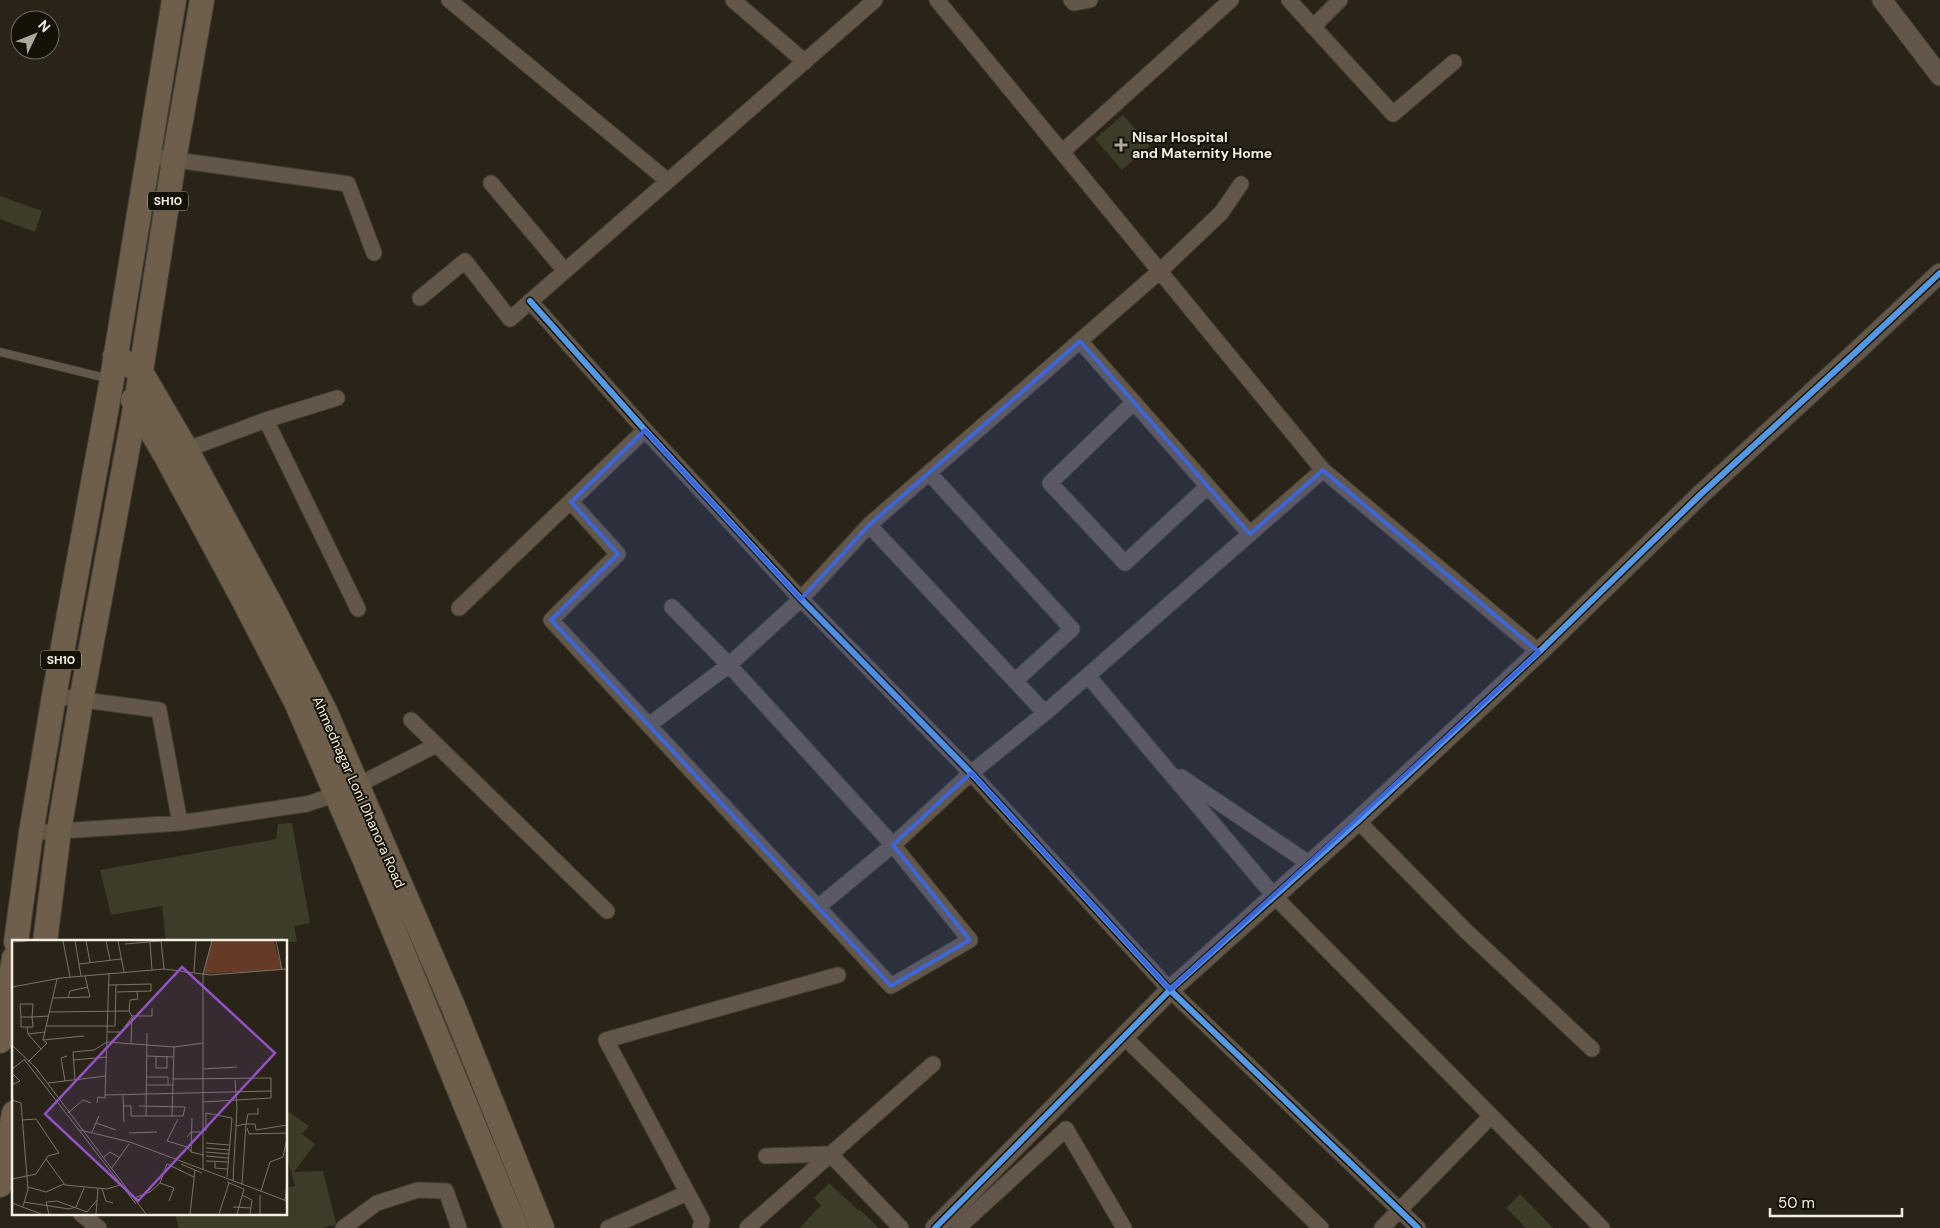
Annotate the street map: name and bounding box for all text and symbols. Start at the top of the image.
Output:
north arrow [10,10,60,60]
text: N [34,16,55,36]
place label: Nisar Hospital and Maternity Home [1132,128,1272,162]
marker: Nisar Hospital and Maternity Home [1114,138,1128,152]
road number: SH10 [148,192,188,210]
road number: SH10 [41,650,81,670]
street label: Ahmednagar Loni Dhanora Road [309,693,409,891]
inset map [12,940,288,1216]
scale bar [1770,1186,1902,1218]
text: 50 m [1778,1193,1815,1213]

